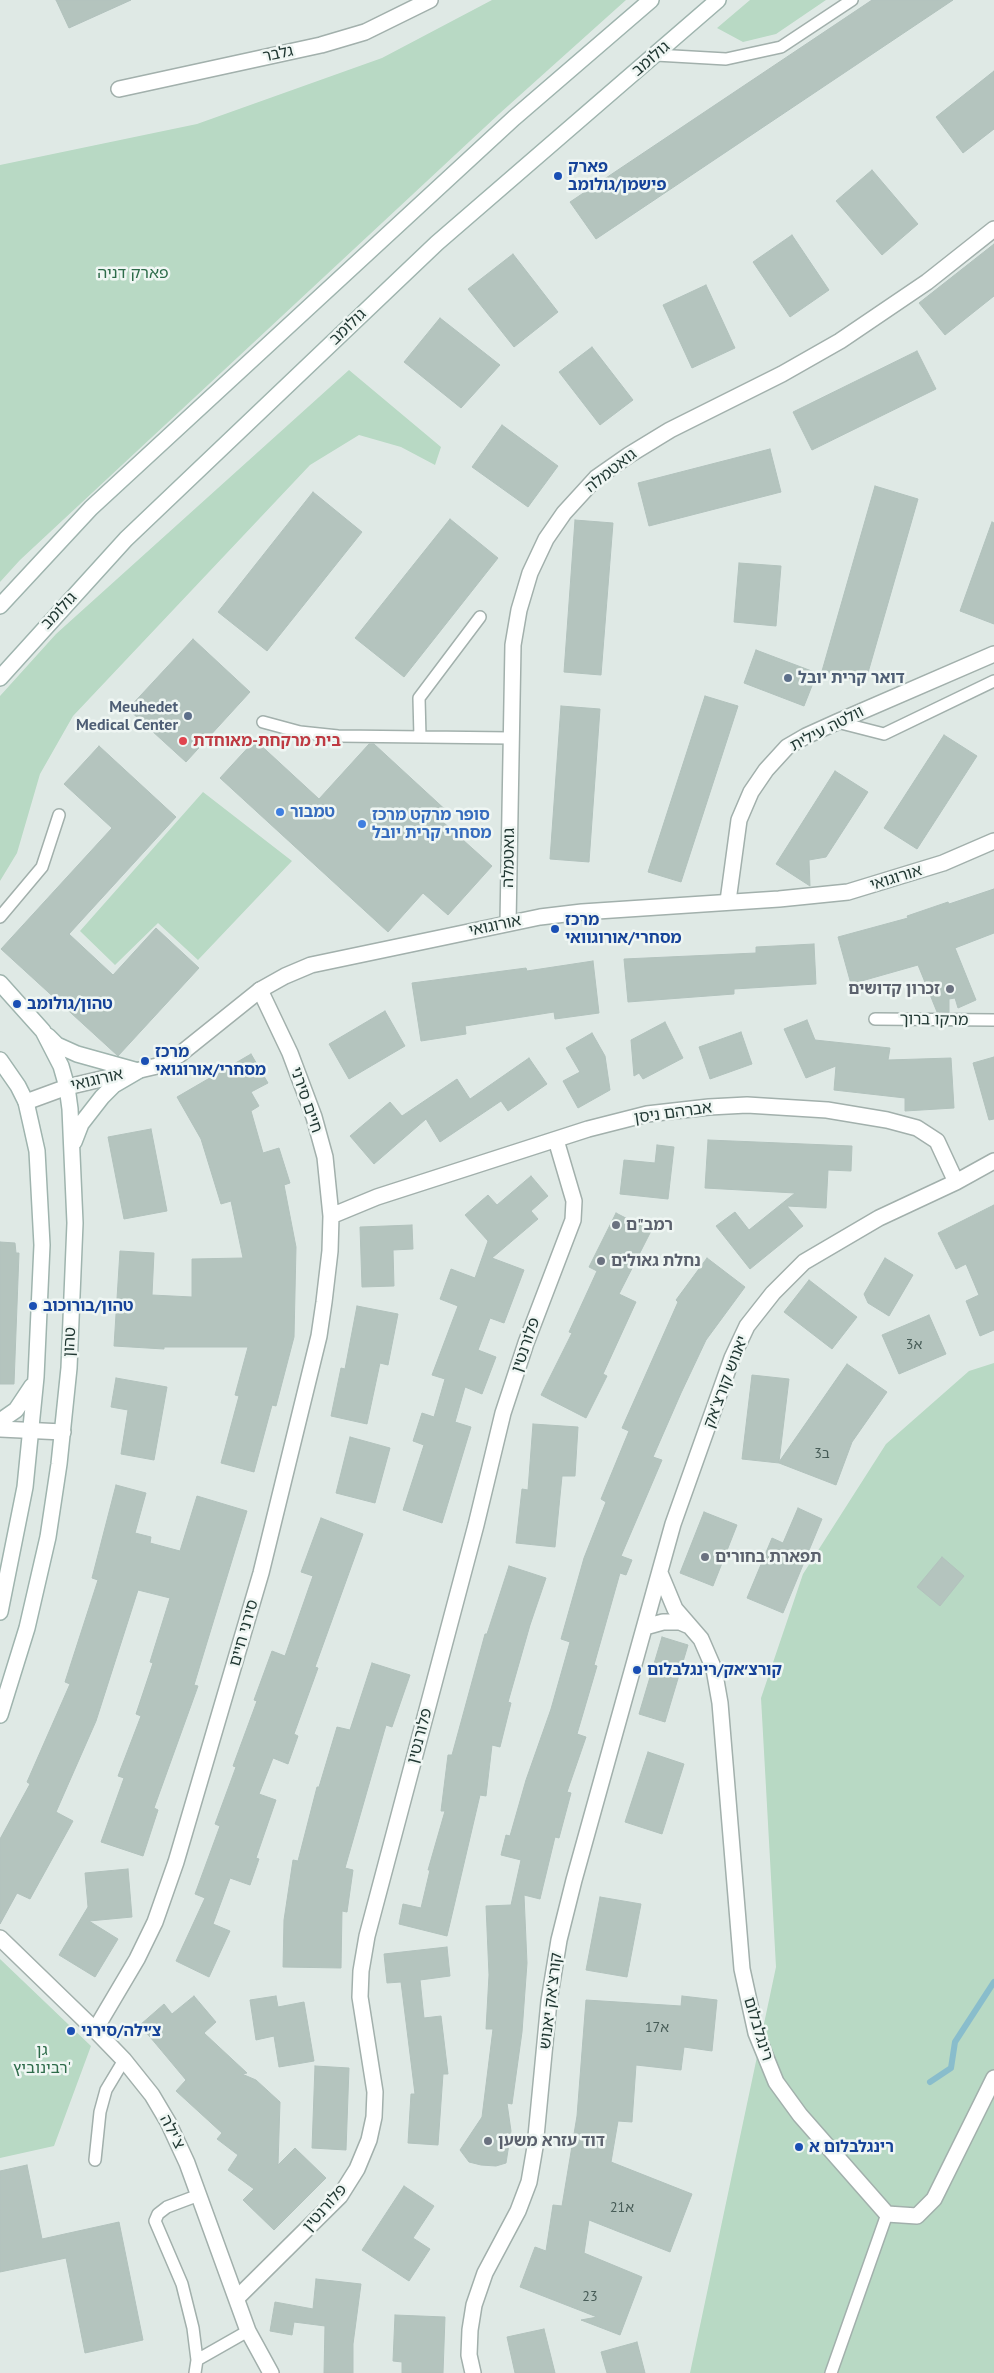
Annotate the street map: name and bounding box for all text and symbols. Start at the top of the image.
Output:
street label: גולומב [628,37,674,81]
street label: גלבר [261,41,295,67]
place label: פארק פישמן/גולומב [568,157,666,195]
marker: פארק פישמן/גולומב [552,170,564,182]
park label: פארק דניה [97,263,169,283]
street label: גולומב [326,305,370,349]
street label: גואטמלה [581,445,641,497]
street label: גולומב [37,588,81,634]
place label: דואר קרית יובל [798,668,905,688]
marker: דואר קרית יובל [782,672,794,684]
place label: Meuhedet Medical Center [76,697,178,735]
street label: וולטה עילית [787,702,867,756]
marker: Meuhedet Medical Center [182,710,194,722]
place label: בית מרקחת-מאוחדת [193,731,341,751]
marker: בית מרקחת-מאוחדת [177,735,189,747]
place label: טמבור [290,802,335,822]
place label: סופר מרקט מרכז מסחרי קרית יובל [372,805,491,843]
marker: טמבור [274,806,286,818]
marker: סופר מרקט מרכז מסחרי קרית יובל [356,818,368,830]
street label: גואטמלה [499,828,519,888]
street label: אורוגואי [868,861,924,895]
place label: מרכז מסחרי/אורוגוואי [565,910,681,948]
street label: אורוגואי [467,911,523,941]
marker: מרכז מסחרי/אורוגוואי [549,923,561,935]
place label: זכרון קדושים [848,979,940,999]
marker: זכרון קדושים [944,983,956,995]
place label: טהון/גולומב [27,994,113,1014]
marker: טהון/גולומב [11,998,23,1010]
street label: מרקו ברוך [899,1010,969,1030]
place label: מרכז מסחרי/אורוגואי [155,1042,266,1080]
marker: מרכז מסחרי/אורוגואי [139,1055,151,1067]
street label: אורוגואי [69,1065,125,1095]
street label: חיים סירני [286,1065,326,1135]
street label: אברהם ניסן [633,1098,713,1128]
place label: רמב"ם [626,1215,673,1235]
marker: רמב"ם [610,1219,622,1231]
place label: נחלת גאולים [611,1251,701,1271]
marker: נחלת גאולים [595,1255,607,1267]
place label: טהון/בורוכוב [43,1296,134,1316]
marker: טהון/בורוכוב [27,1300,39,1312]
street label: פלורנטין [508,1315,544,1375]
street label: טהון [60,1326,80,1358]
street label: יאנוש קורצ'אק [700,1333,752,1431]
house number: 3א [906,1337,922,1353]
house number: 3ב [814,1446,830,1462]
place label: תפארת בחורים [715,1547,821,1567]
marker: תפארת בחורים [699,1551,711,1563]
street label: סירני חיים [225,1597,263,1669]
place label: קורצ׳אק/רינגלבלום [647,1660,782,1680]
marker: קורצ׳אק/רינגלבלום [631,1664,643,1676]
street label: פלורנטין [403,1706,437,1766]
street label: קורצ'אק יאנוש [536,1952,566,2050]
street label: רינגלבלום [739,1995,777,2063]
house number: 17א [645,2020,669,2036]
place label: צ׳ילה/סירני [81,2021,161,2041]
marker: צ׳ילה/סירני [65,2025,77,2037]
park label: גן רבינוביץ' [13,2040,71,2078]
street label: צ'ילה [155,2112,189,2152]
place label: דוד עזרא משען [498,2131,605,2151]
marker: דוד עזרא משען [482,2135,494,2147]
place label: רינגלבלום א [809,2137,894,2157]
marker: רינגלבלום א [793,2141,805,2153]
street label: פלורנטין [299,2180,351,2236]
house number: 21א [610,2200,634,2216]
house number: 23 [582,2289,598,2305]

